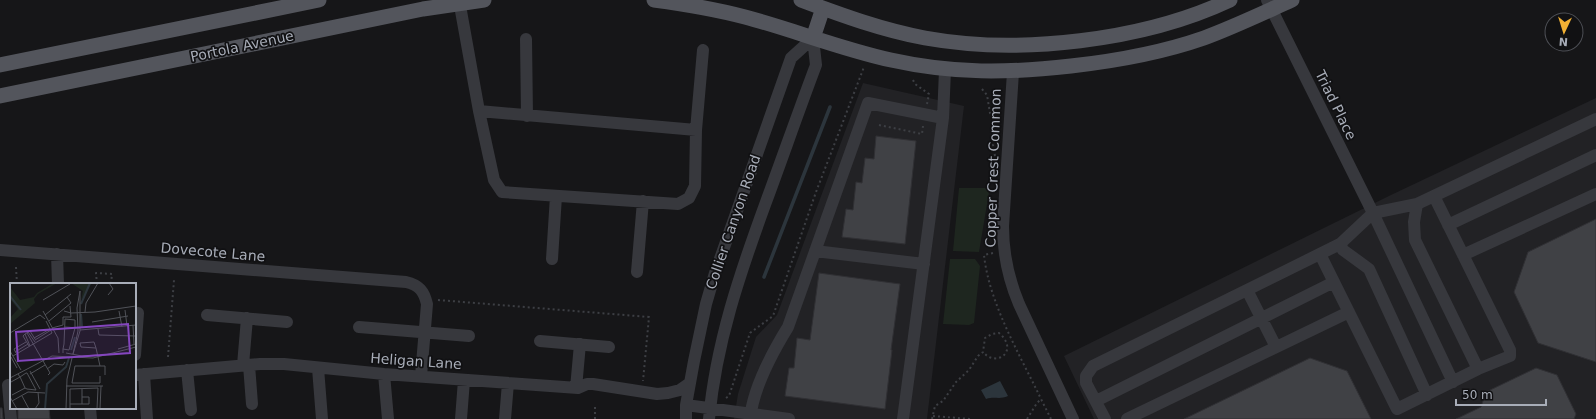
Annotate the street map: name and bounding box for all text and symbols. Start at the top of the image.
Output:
north arrow [1544,12,1584,52]
street label: Portola Avenue [189,27,295,65]
text: N [1558,35,1568,48]
street label: Triad Place [1312,67,1360,142]
street label: Copper Crest Common [982,88,1004,248]
street label: Collier Canyon Road [702,153,764,291]
street label: Dovecote Lane [160,239,266,265]
inset map [10,283,136,409]
street label: Heligan Lane [370,350,462,372]
scale bar [1456,381,1546,407]
text: 50 m [1462,388,1493,402]

